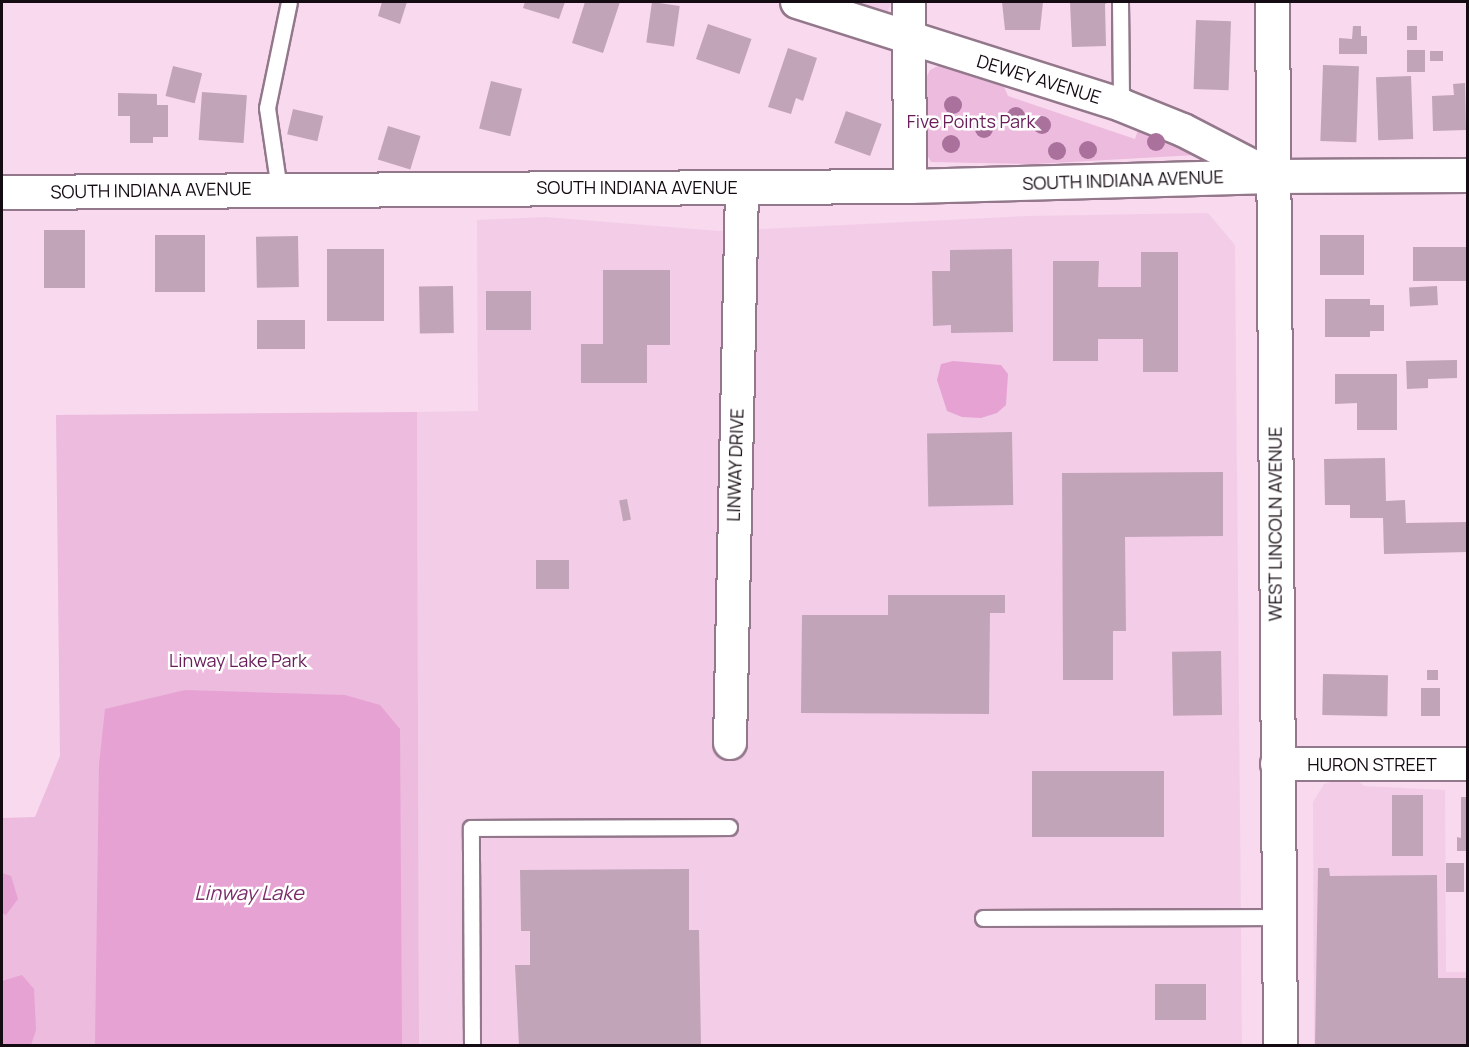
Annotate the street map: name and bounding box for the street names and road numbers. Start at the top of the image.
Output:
street label: DEWEY AVENUE [974,50,1104,108]
street label: SOUTH INDIANA AVENUE [1022,166,1224,194]
street label: SOUTH INDIANA AVENUE [536,176,738,198]
street label: SOUTH INDIANA AVENUE [50,177,252,203]
street label: LINWAY DRIVE [722,408,748,522]
street label: WEST LINCOLN AVENUE [1264,426,1286,622]
street label: HURON STREET [1307,753,1437,775]

